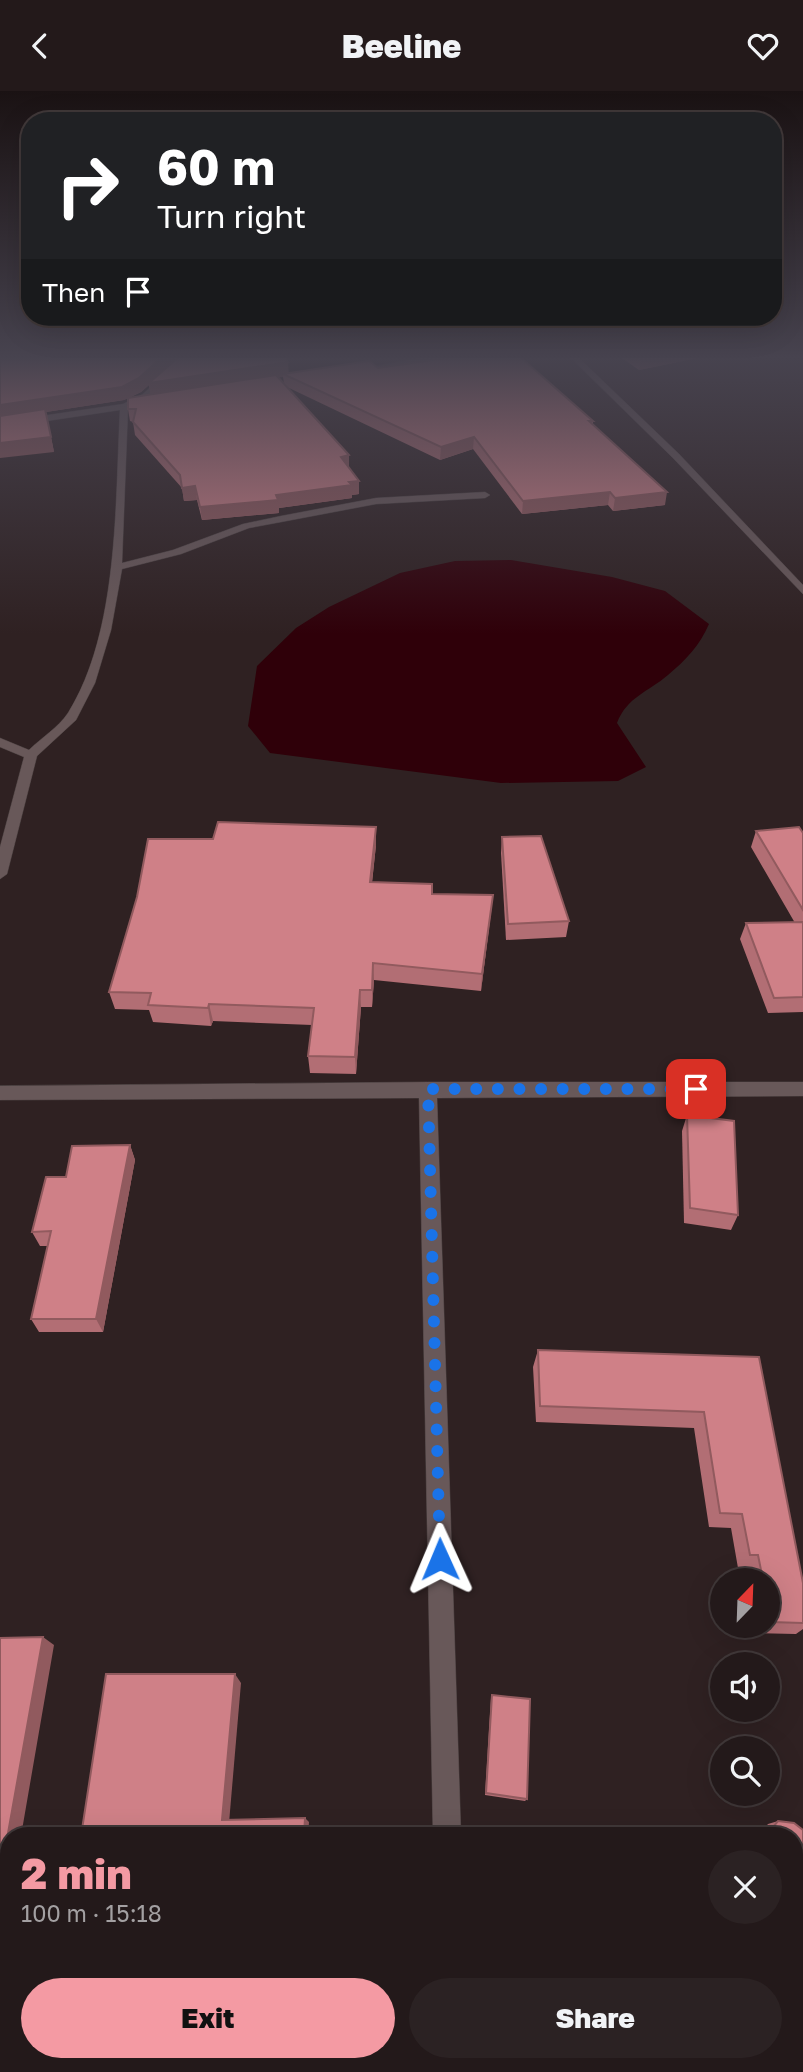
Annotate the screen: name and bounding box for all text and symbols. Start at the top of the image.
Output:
icon: back [21,27,59,65]
text: Beeline [342,27,461,65]
icon: heart [744,27,782,65]
text: 60 m [157,137,275,196]
icon: right [42,140,133,231]
text: Turn right [157,197,306,235]
icon: arrive [119,273,157,311]
text: Then [42,277,105,308]
pin [666,1059,726,1119]
icon: arrive [677,1070,715,1108]
position arrow [403,1522,477,1596]
north arrow [710,1568,780,1638]
map controls [710,1568,780,1806]
button: sound [710,1652,780,1722]
button: search [710,1736,780,1806]
text: 2 min [21,1848,132,1898]
button: close [708,1850,782,1924]
text: 100 m · 15:18 [21,1899,162,1927]
button: Exit [21,1978,395,2058]
button: Share [409,1978,782,2058]

